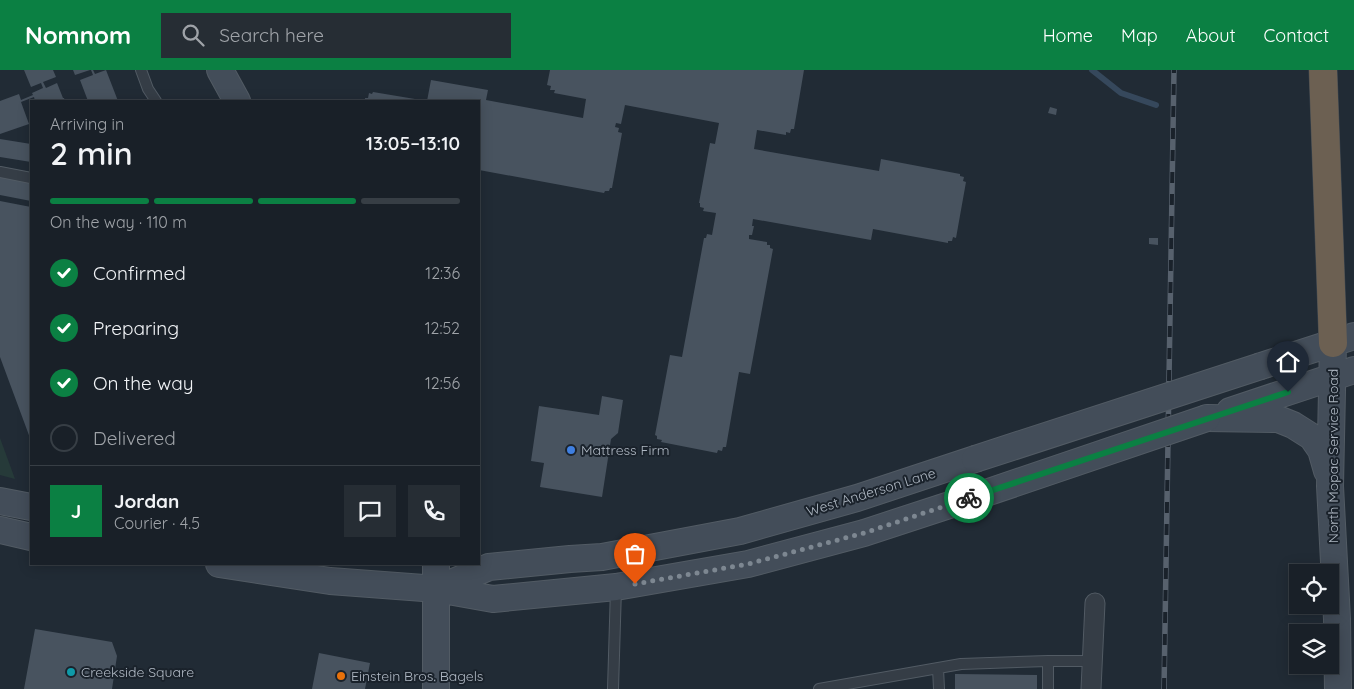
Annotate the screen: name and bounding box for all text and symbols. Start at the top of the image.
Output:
search box [161,13,511,58]
text: Nomnom [25,20,131,50]
icon: search [179,21,207,49]
text: Search here [219,23,324,47]
text: Home [1043,24,1093,47]
text: Map [1121,24,1158,47]
text: About [1186,24,1236,47]
text: Contact [1264,24,1329,47]
text: Arriving in [50,114,124,134]
text: 13:05–13:10 [366,131,460,155]
text: 2 min [50,133,133,173]
text: On the way · 110 m [50,212,187,232]
icon: check [50,259,78,287]
text: Confirmed [93,261,186,285]
text: 12:36 [425,263,460,283]
icon: check [50,314,78,342]
text: Preparing [93,316,179,340]
text: 12:52 [425,318,460,338]
pin [1267,341,1309,392]
icon: home [1274,348,1302,376]
icon: check [50,369,78,397]
street label: North Mopac Service Road [1324,369,1342,543]
text: On the way [93,371,194,395]
text: 12:56 [425,373,460,393]
text: Delivered [93,426,176,450]
place label: Mattress Firm [581,441,670,459]
marker: Mattress Firm [565,444,577,456]
street label: West Anderson Lane [804,464,938,520]
courier [944,473,994,523]
icon: bike [955,484,983,512]
button: chat [344,485,396,537]
button: phone [408,485,460,537]
text: Jordan [114,489,179,513]
text: J [71,499,81,523]
text: Courier · 4.5 [114,513,200,533]
pin [614,533,656,584]
icon: bag [621,540,649,568]
map controls [1289,564,1339,674]
button: locate [1289,564,1339,614]
button: layers [1289,624,1339,674]
place label: Creekside Square [81,663,194,681]
marker: Creekside Square [65,666,77,678]
place label: Einstein Bros. Bagels [351,667,483,685]
marker: Einstein Bros. Bagels [335,670,347,682]

